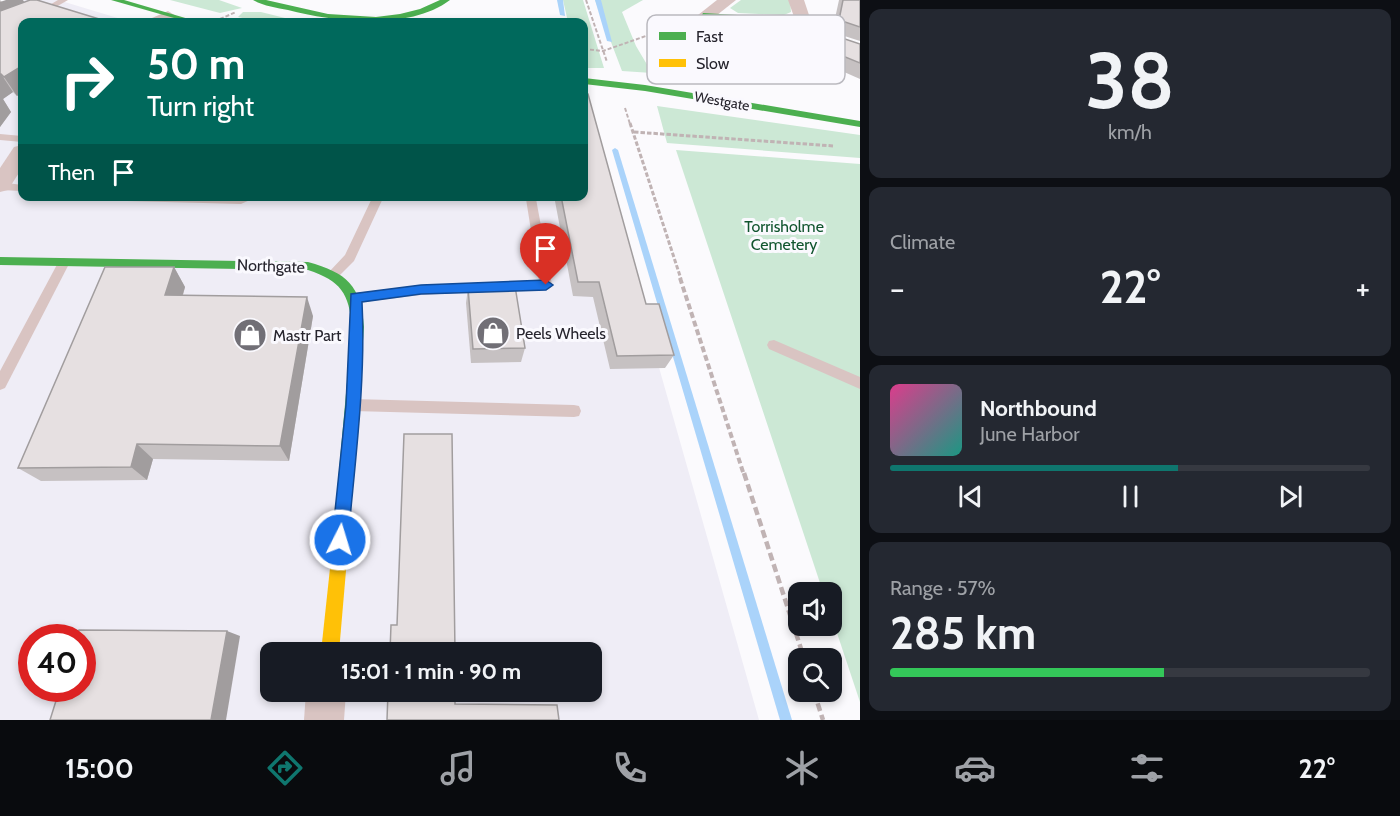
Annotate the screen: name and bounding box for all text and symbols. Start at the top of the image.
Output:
legend [647,15,845,84]
text: Fast [696,27,724,46]
text: 38 [1085,33,1175,128]
text: 50 m [147,38,245,90]
icon: right [48,42,126,120]
text: Slow [696,54,730,73]
street label: Westgate [693,87,751,115]
text: Turn right [147,90,254,123]
text: km/h [1108,120,1152,144]
icon: arrive [107,156,140,189]
text: Then [48,159,95,186]
park label: Torrisholme Cemetery [744,217,824,254]
pin [520,223,571,285]
text: Climate [890,230,955,254]
icon: arrive [529,232,562,265]
street label: Northgate [237,255,305,277]
text: 22° [1100,260,1160,314]
text: − [890,268,905,308]
text: + [1355,268,1370,308]
shop icon: Peels Wheels [475,315,511,351]
shop icon: Mastr Part [232,317,268,353]
place label: Peels Wheels [516,324,606,343]
place label: Mastr Part [273,326,342,345]
text: Northbound [980,395,1097,422]
text: June Harbor [980,422,1080,446]
icon: previous [954,480,987,513]
icon: pause [1114,480,1147,513]
icon: next [1274,480,1307,513]
position arrow [308,508,372,572]
text: Range · 57% [890,576,996,600]
map controls [788,582,842,702]
button: sound [788,582,842,636]
text: 285 km [890,606,1036,660]
speed limit sign: 40 [18,624,96,702]
button: search [788,648,842,702]
text: 15:01 · 1 min · 90 m [341,658,521,685]
icon: directions [264,747,306,789]
icon: music [437,747,479,789]
icon: phone [609,747,651,789]
icon: climate [781,747,823,789]
icon: car [954,747,996,789]
icon: filters [1126,747,1168,789]
text: 15:00 [65,752,134,785]
text: 22° [1298,752,1335,785]

